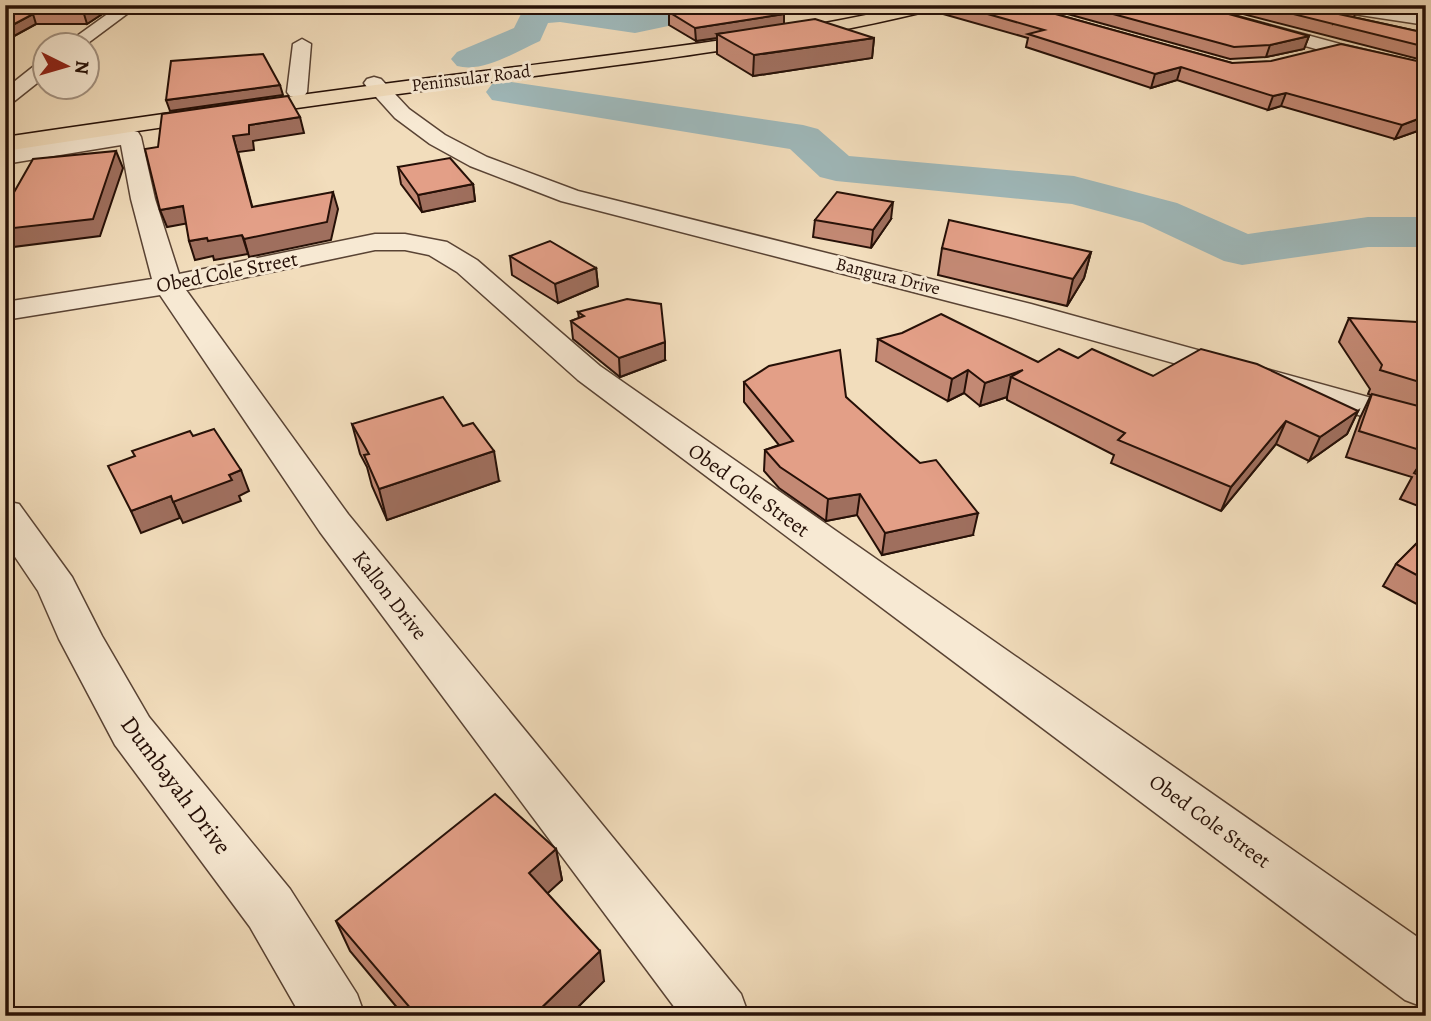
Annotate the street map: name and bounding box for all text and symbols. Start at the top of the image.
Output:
north arrow [32,32,102,102]
text: N [68,59,95,76]
street label: Peninsular Road [410,59,532,97]
street label: Obed Cole Street [154,245,300,299]
street label: Bangura Drive [833,251,943,301]
street label: Obed Cole Street [683,436,815,544]
street label: Kallon Drive [346,545,434,645]
street label: Dumbayah Drive [113,709,239,861]
street label: Obed Cole Street [1144,767,1276,875]

